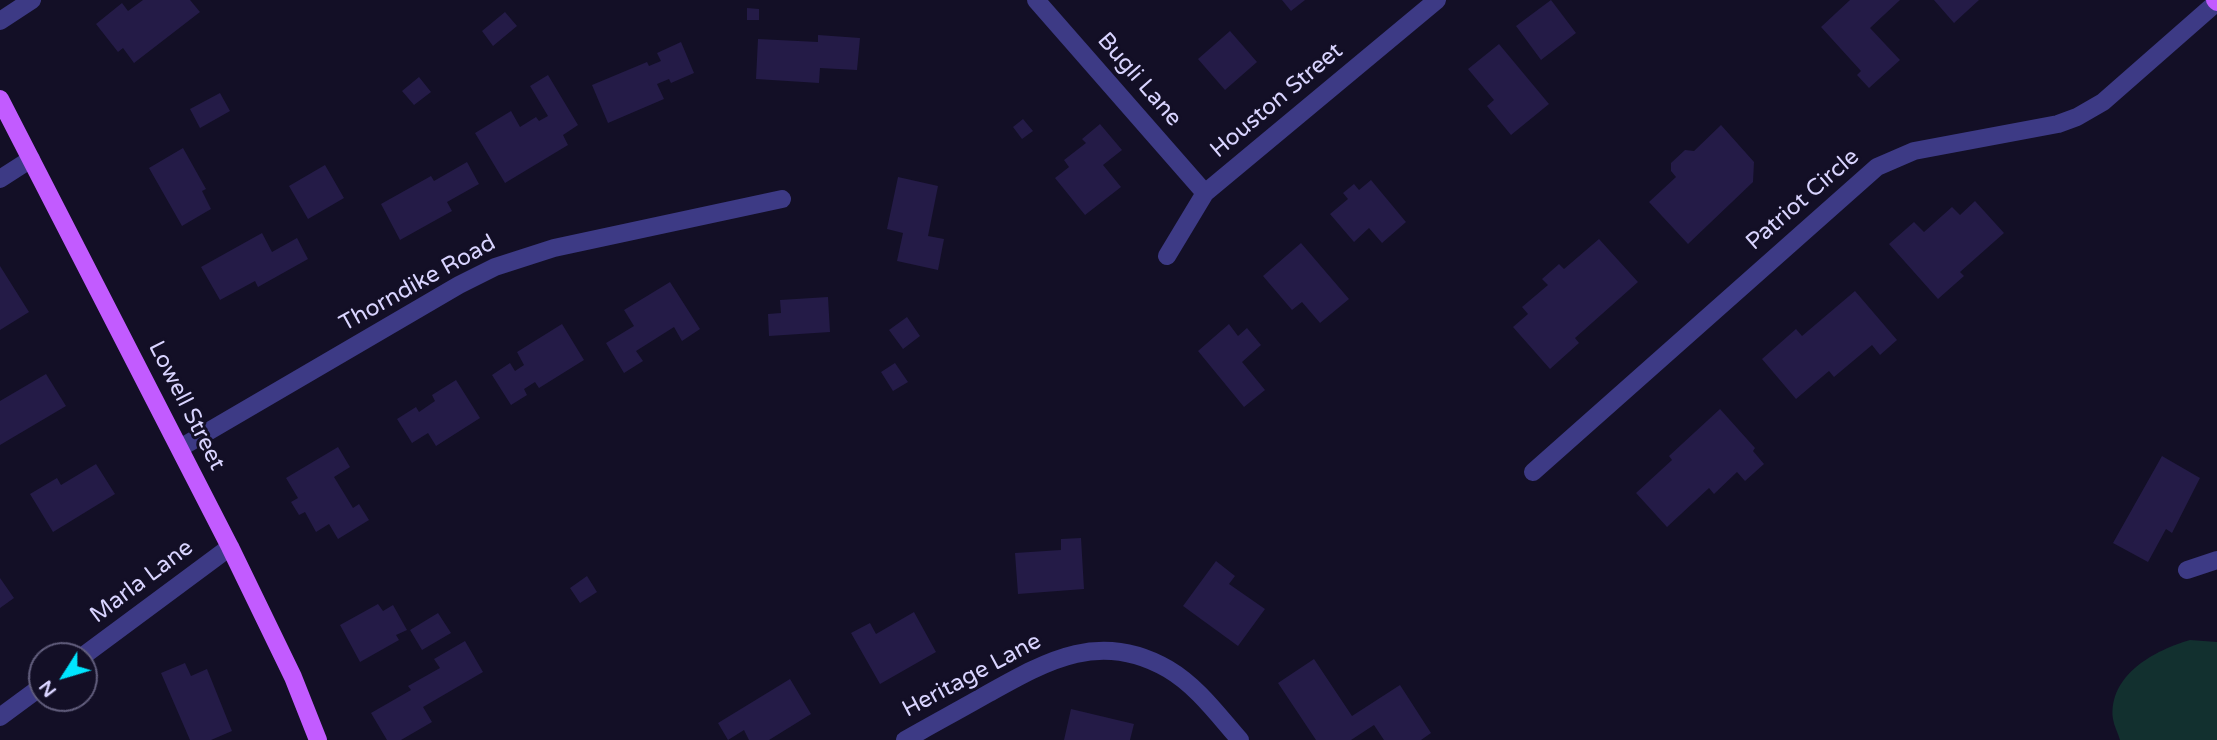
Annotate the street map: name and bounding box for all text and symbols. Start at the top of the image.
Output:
street label: Bugli Lane [1091,28,1187,132]
street label: Houston Street [1205,38,1349,164]
street label: Patriot Circle [1741,143,1865,257]
street label: Thorndike Road [335,230,501,338]
street label: Lowell Street [142,337,230,475]
street label: Marla Lane [85,534,199,630]
street label: Heritage Lane [898,628,1046,724]
north arrow [28,642,98,712]
text: N [34,676,61,701]

